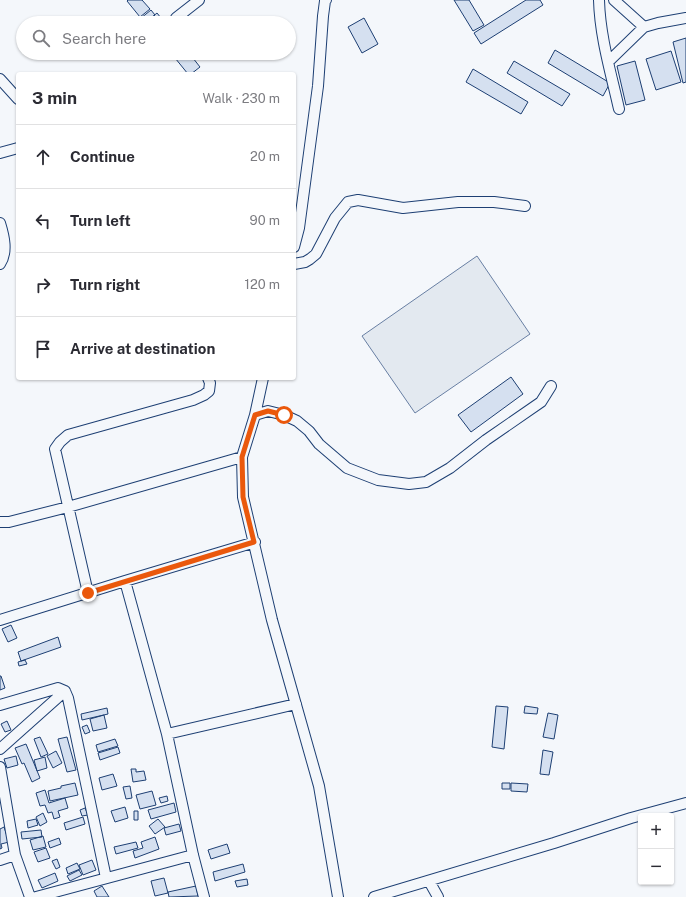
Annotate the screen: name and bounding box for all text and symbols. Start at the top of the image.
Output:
search box [16,16,296,60]
icon: search [30,27,52,49]
text: Search here [62,30,146,47]
text: 3 min [32,88,77,108]
text: Walk · 230 m [202,91,280,106]
icon: ahead [32,146,54,168]
text: Continue [70,148,135,165]
text: 20 m [250,149,280,164]
icon: left [32,210,54,232]
text: Turn left [70,212,131,229]
text: 90 m [250,213,280,228]
icon: right [32,274,54,296]
text: Turn right [70,276,140,293]
text: 120 m [245,277,280,292]
icon: arrive [32,338,54,360]
text: Arrive at destination [70,340,215,357]
route start [275,406,293,424]
route end [79,584,97,602]
map controls [638,813,674,885]
button: + [638,813,674,849]
button: − [638,849,674,885]

